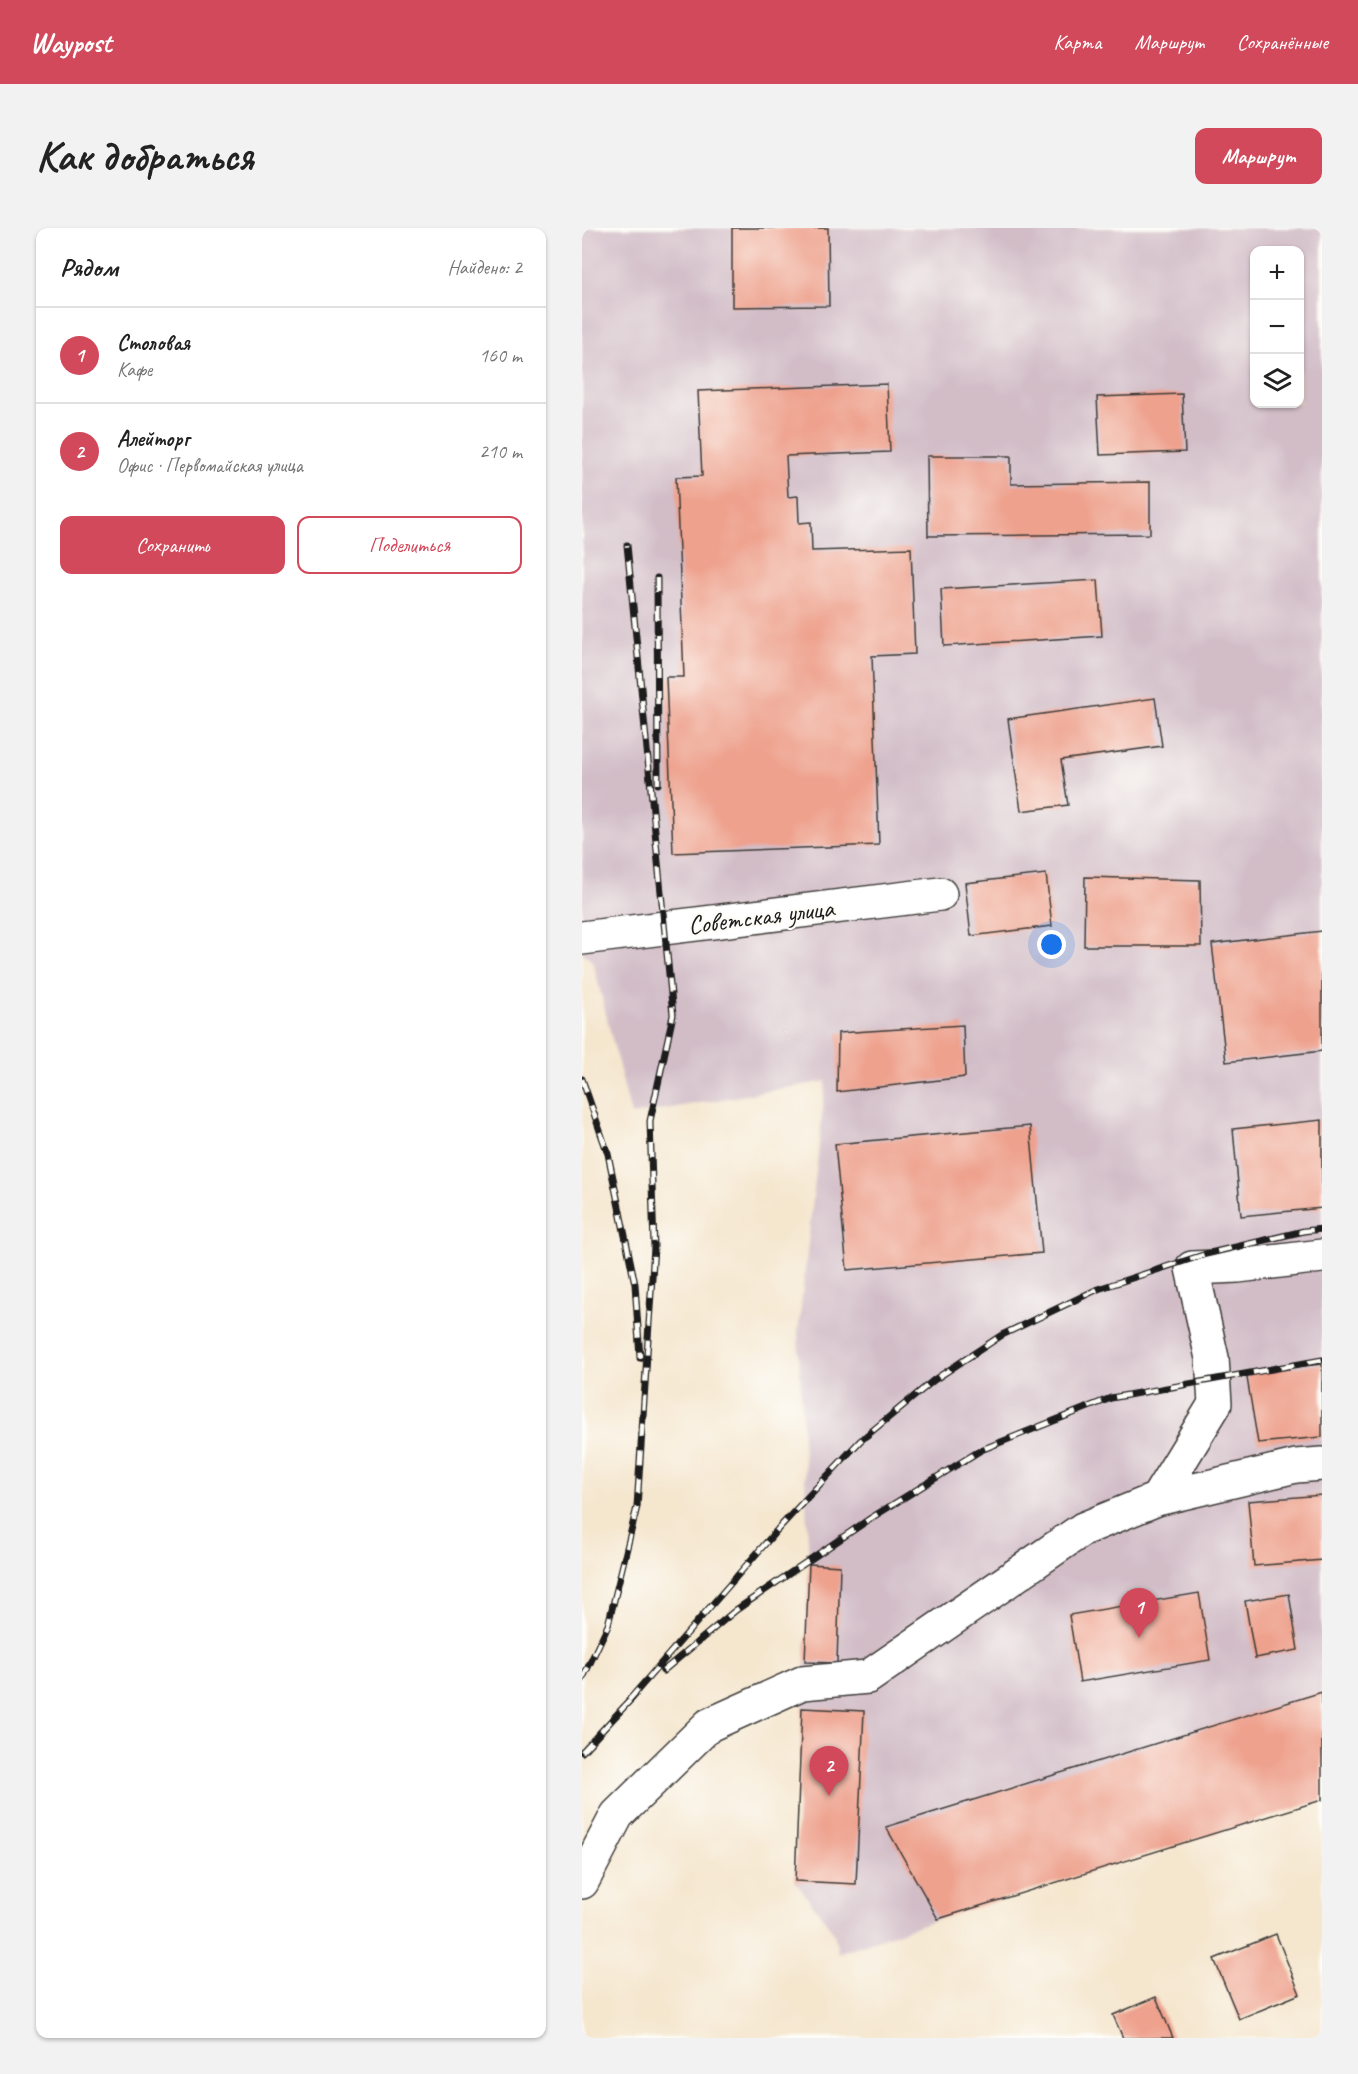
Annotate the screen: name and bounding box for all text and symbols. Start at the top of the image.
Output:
text: Waypost [30,25,111,60]
text: Карта [1053,29,1102,55]
text: Маршрут [1135,29,1204,55]
text: Сохранённые [1237,29,1328,55]
button: Маршрут [1195,128,1322,184]
text: Как добраться [36,130,253,183]
map controls [1250,246,1304,408]
button: + [1250,246,1304,300]
text: Рядом [60,251,118,284]
text: Найдено: 2 [447,255,522,280]
button: − [1250,300,1304,354]
text: Столовая [117,329,190,357]
text: 1 [75,343,84,368]
text: 160 m [479,343,522,368]
button: layers [1250,354,1304,408]
text: Кафе [117,357,152,382]
text: Алейторг [117,425,189,453]
text: 2 [75,439,84,464]
text: 210 m [479,439,522,464]
text: Офис · Первомайская улица [117,453,303,478]
button: Сохранить [60,516,285,574]
button: Поделиться [297,516,522,574]
street label: Советская улица [686,891,837,942]
your location [1037,930,1066,959]
pin: 1 [1120,1588,1158,1638]
pin: 2 [810,1746,848,1796]

